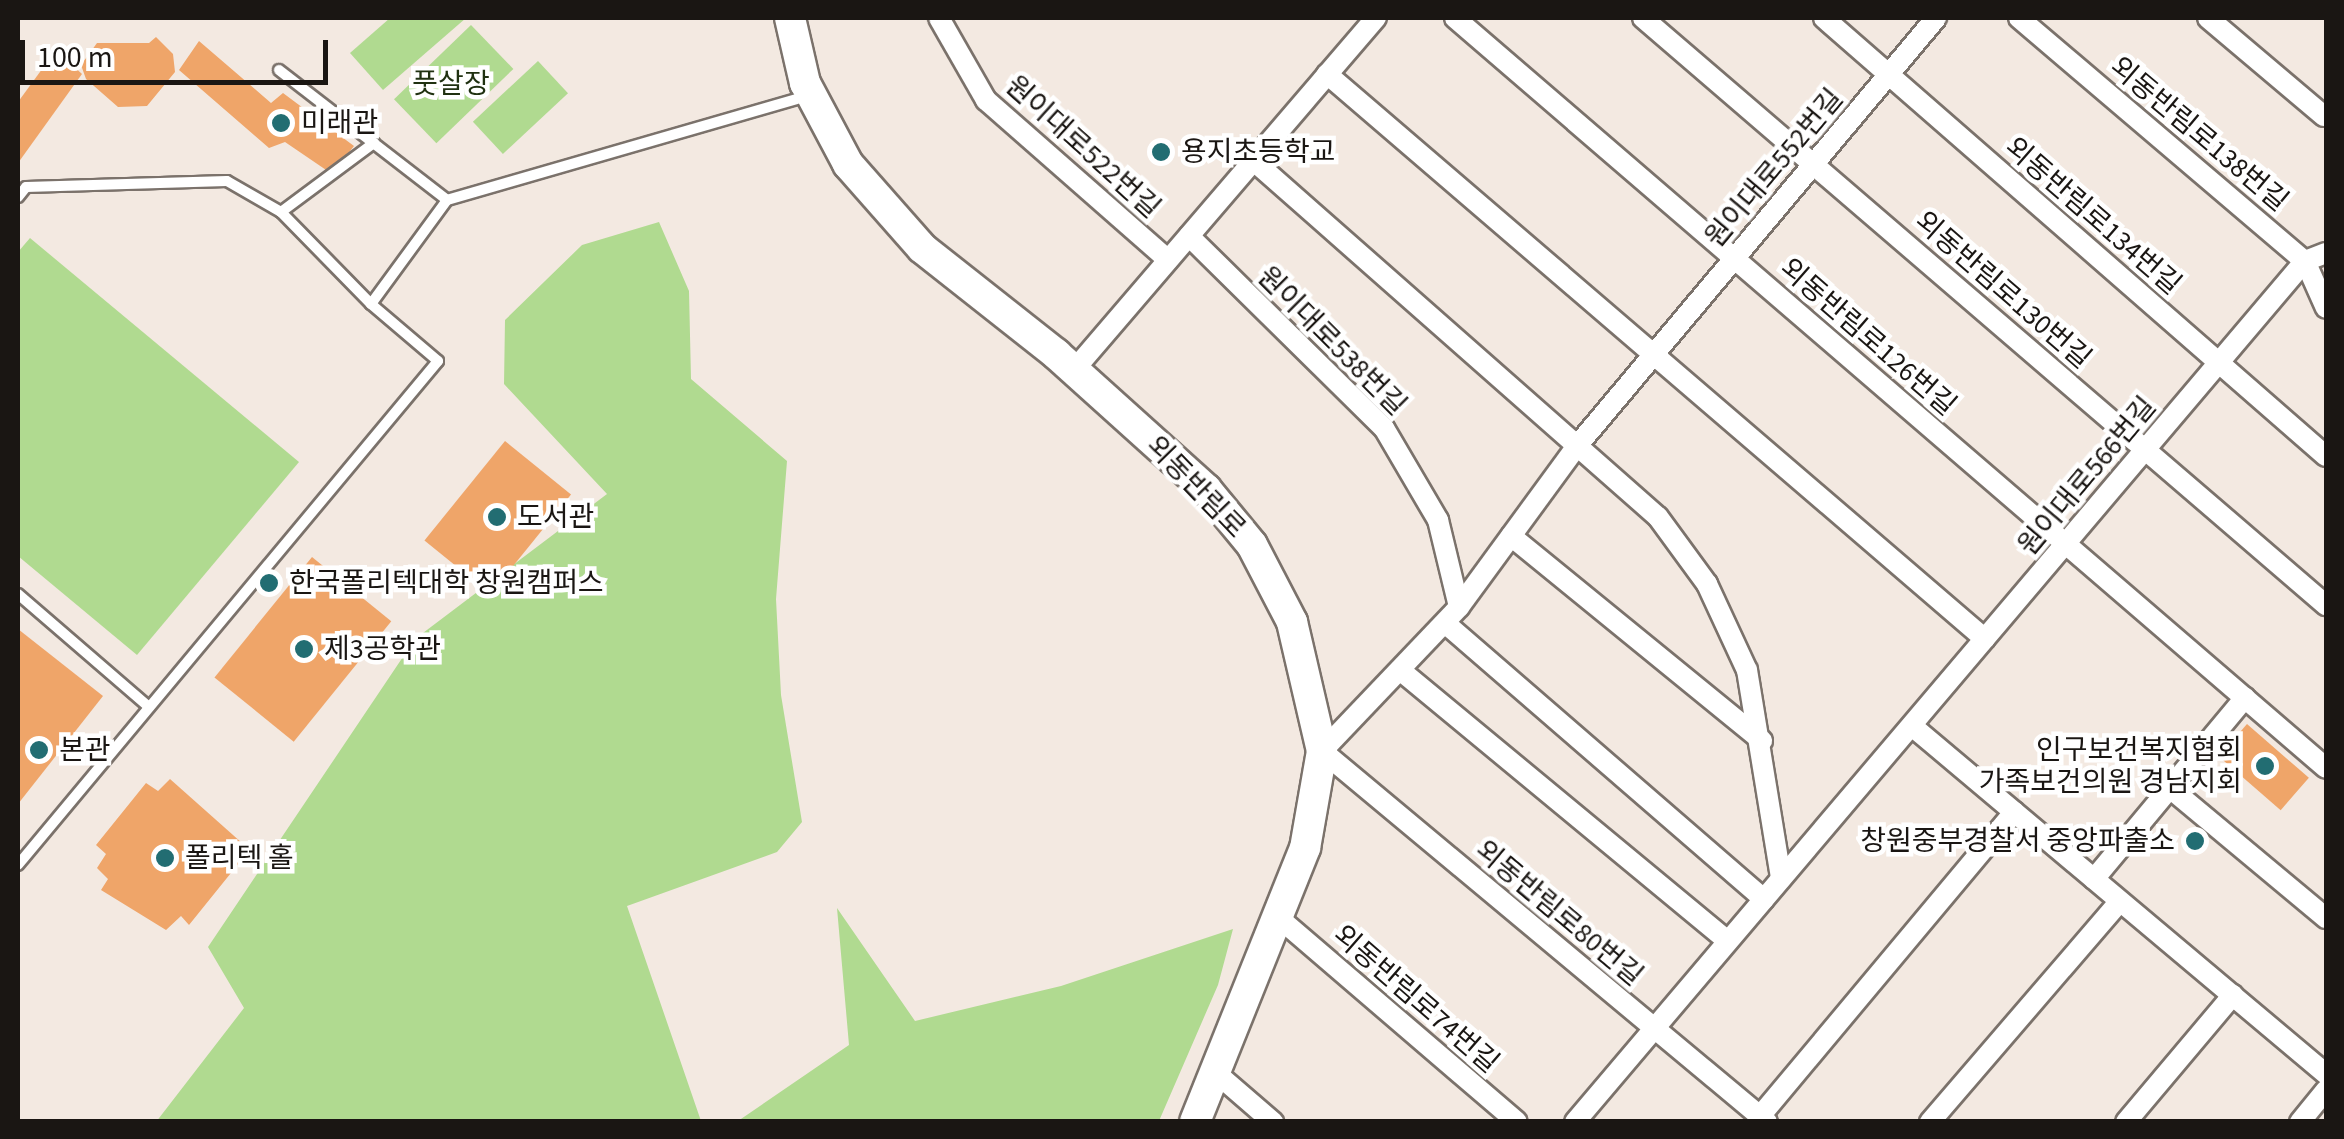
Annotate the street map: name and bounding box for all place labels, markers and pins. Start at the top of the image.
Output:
place label: 미래관 [301,106,378,140]
marker: 미래관 [270,112,292,134]
place label: 용지초등학교 [1181,135,1336,169]
marker: 용지초등학교 [1150,141,1172,163]
place label: 도서관 [517,500,594,534]
marker: 도서관 [486,506,508,528]
place label: 한국폴리텍대학 창원캠퍼스 [289,566,604,600]
marker: 한국폴리텍대학 창원캠퍼스 [258,572,280,594]
place label: 제3공학관 [324,632,441,666]
marker: 제3공학관 [293,638,315,660]
place label: 본관 [59,733,111,767]
place label: 인구보건복지협회 가족보건의원 경남지회 [1979,733,2242,799]
marker: 본관 [28,739,50,761]
marker: 인구보건복지협회 가족보건의원 경남지회 [2252,753,2278,779]
place label: 창원중부경찰서 중앙파출소 [1860,824,2175,858]
marker: 창원중부경찰서 중앙파출소 [2184,830,2206,852]
place label: 폴리텍 홀 [185,841,294,875]
marker: 폴리텍 홀 [154,847,176,869]

